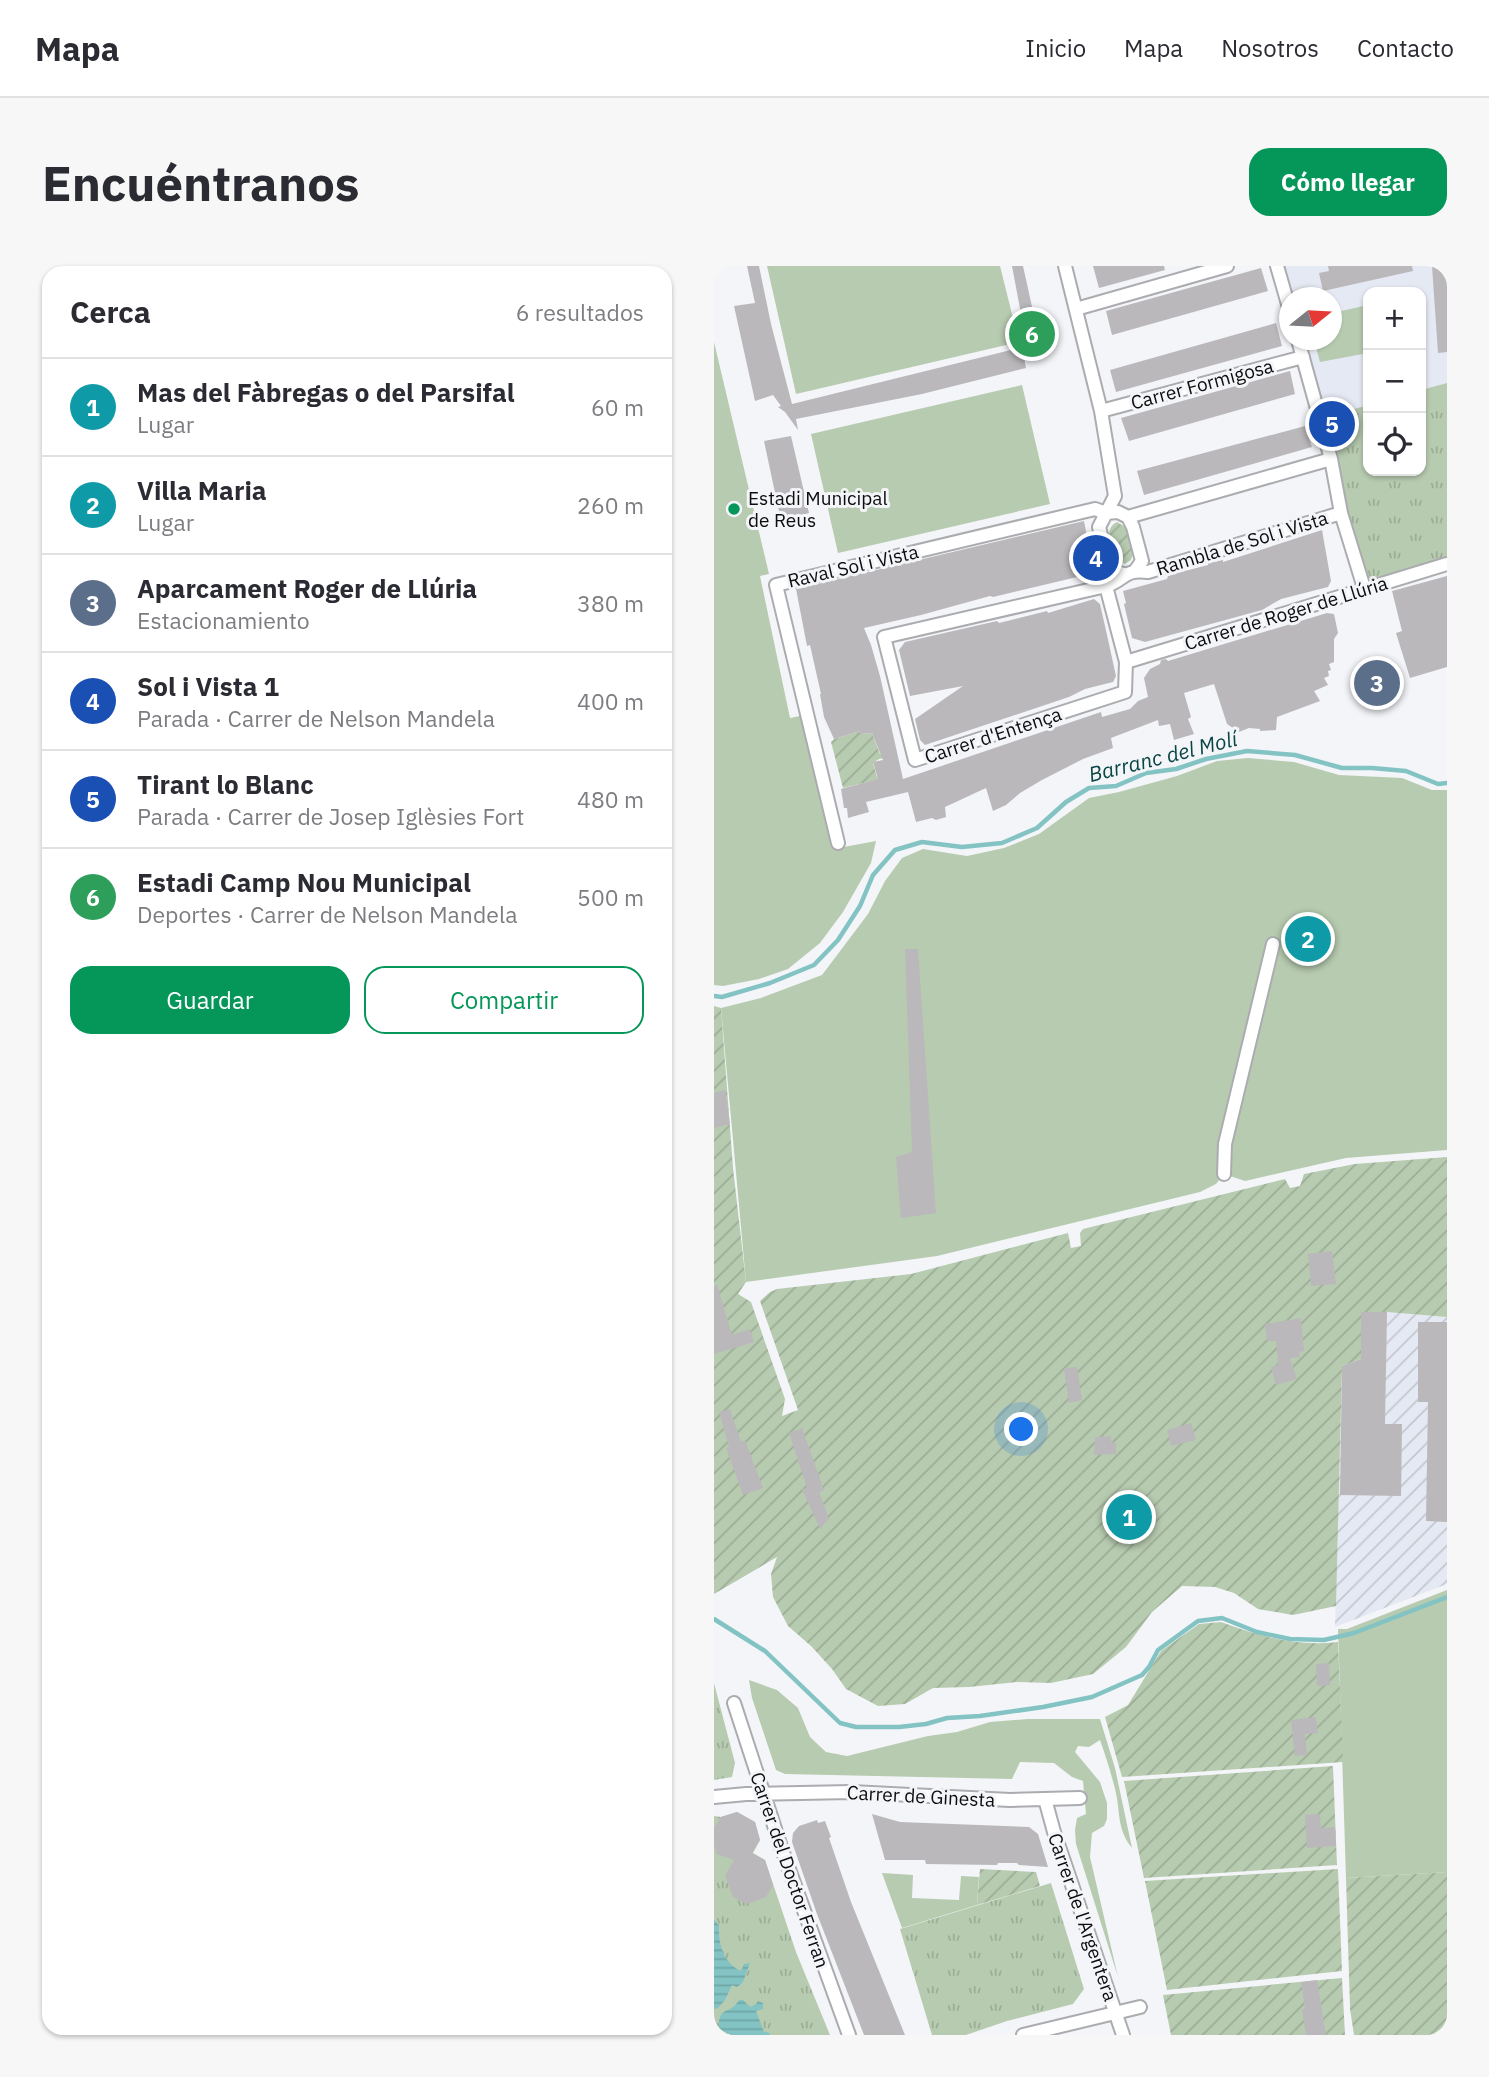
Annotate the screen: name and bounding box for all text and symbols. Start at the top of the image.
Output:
text: Mapa [35,27,120,70]
text: Inicio [1025,32,1086,64]
text: Mapa [1124,32,1183,64]
text: Nosotros [1221,32,1319,64]
text: Contacto [1357,32,1454,64]
button: Cómo llegar [1249,148,1447,216]
text: Encuéntranos [42,151,360,214]
north arrow [1279,287,1342,350]
map controls [1363,287,1426,476]
button: + [1363,287,1426,350]
text: Cerca [70,292,151,331]
text: 6 resultados [516,297,644,327]
pin: 6 [1009,308,1055,360]
button: − [1363,350,1426,413]
street label: Carrer Formigosa [1128,353,1276,415]
text: Mas del Fàbregas o del Parsifal [137,375,515,409]
text: 1 [86,392,100,422]
text: 60 m [591,392,644,422]
pin: 5 [1309,398,1355,450]
text: Lugar [137,409,194,439]
button: locate [1363,413,1426,476]
text: Villa Maria [137,473,267,507]
place label: Estadi Municipal de Reus [748,486,888,532]
text: 2 [86,490,100,520]
text: 260 m [577,490,644,520]
marker: Estadi Municipal de Reus [726,501,742,517]
street label: Rambla de Sol i Vista [1153,505,1331,581]
text: Lugar [137,507,194,537]
pin: 4 [1073,532,1119,584]
street label: Raval Sol i Vista [785,539,921,593]
text: Aparcament Roger de Llúria [137,571,477,605]
street label: Carrer de Roger de Llúria [1181,571,1391,655]
text: 3 [86,588,100,618]
text: 380 m [577,588,644,618]
text: Estacionamiento [137,605,310,635]
pin: 3 [1354,657,1400,709]
text: Sol i Vista 1 [137,669,279,703]
text: 4 [86,686,100,716]
text: 400 m [577,686,644,716]
street label: Carrer d'Entença [921,702,1065,768]
text: Parada · Carrer de Nelson Mandela [137,703,495,733]
water label: Barranc del Molí [1085,723,1242,788]
text: Tirant lo Blanc [137,767,314,801]
text: 5 [86,784,100,814]
text: 480 m [577,784,644,814]
text: Parada · Carrer de Josep Iglèsies Fort [137,801,524,831]
text: Estadi Camp Nou Municipal [137,865,471,899]
text: 6 [86,882,100,912]
text: 500 m [577,882,644,912]
text: Deportes · Carrer de Nelson Mandela [137,899,517,929]
pin: 2 [1285,913,1331,965]
button: Guardar [70,966,350,1034]
button: Compartir [364,966,644,1034]
your location [1004,1412,1038,1446]
pin: 1 [1106,1491,1152,1543]
street label: Carrer del Doctor Ferran [745,1769,835,1971]
street label: Carrer de Ginesta [846,1780,996,1812]
street label: Carrer de l'Argentera [1043,1830,1123,2004]

